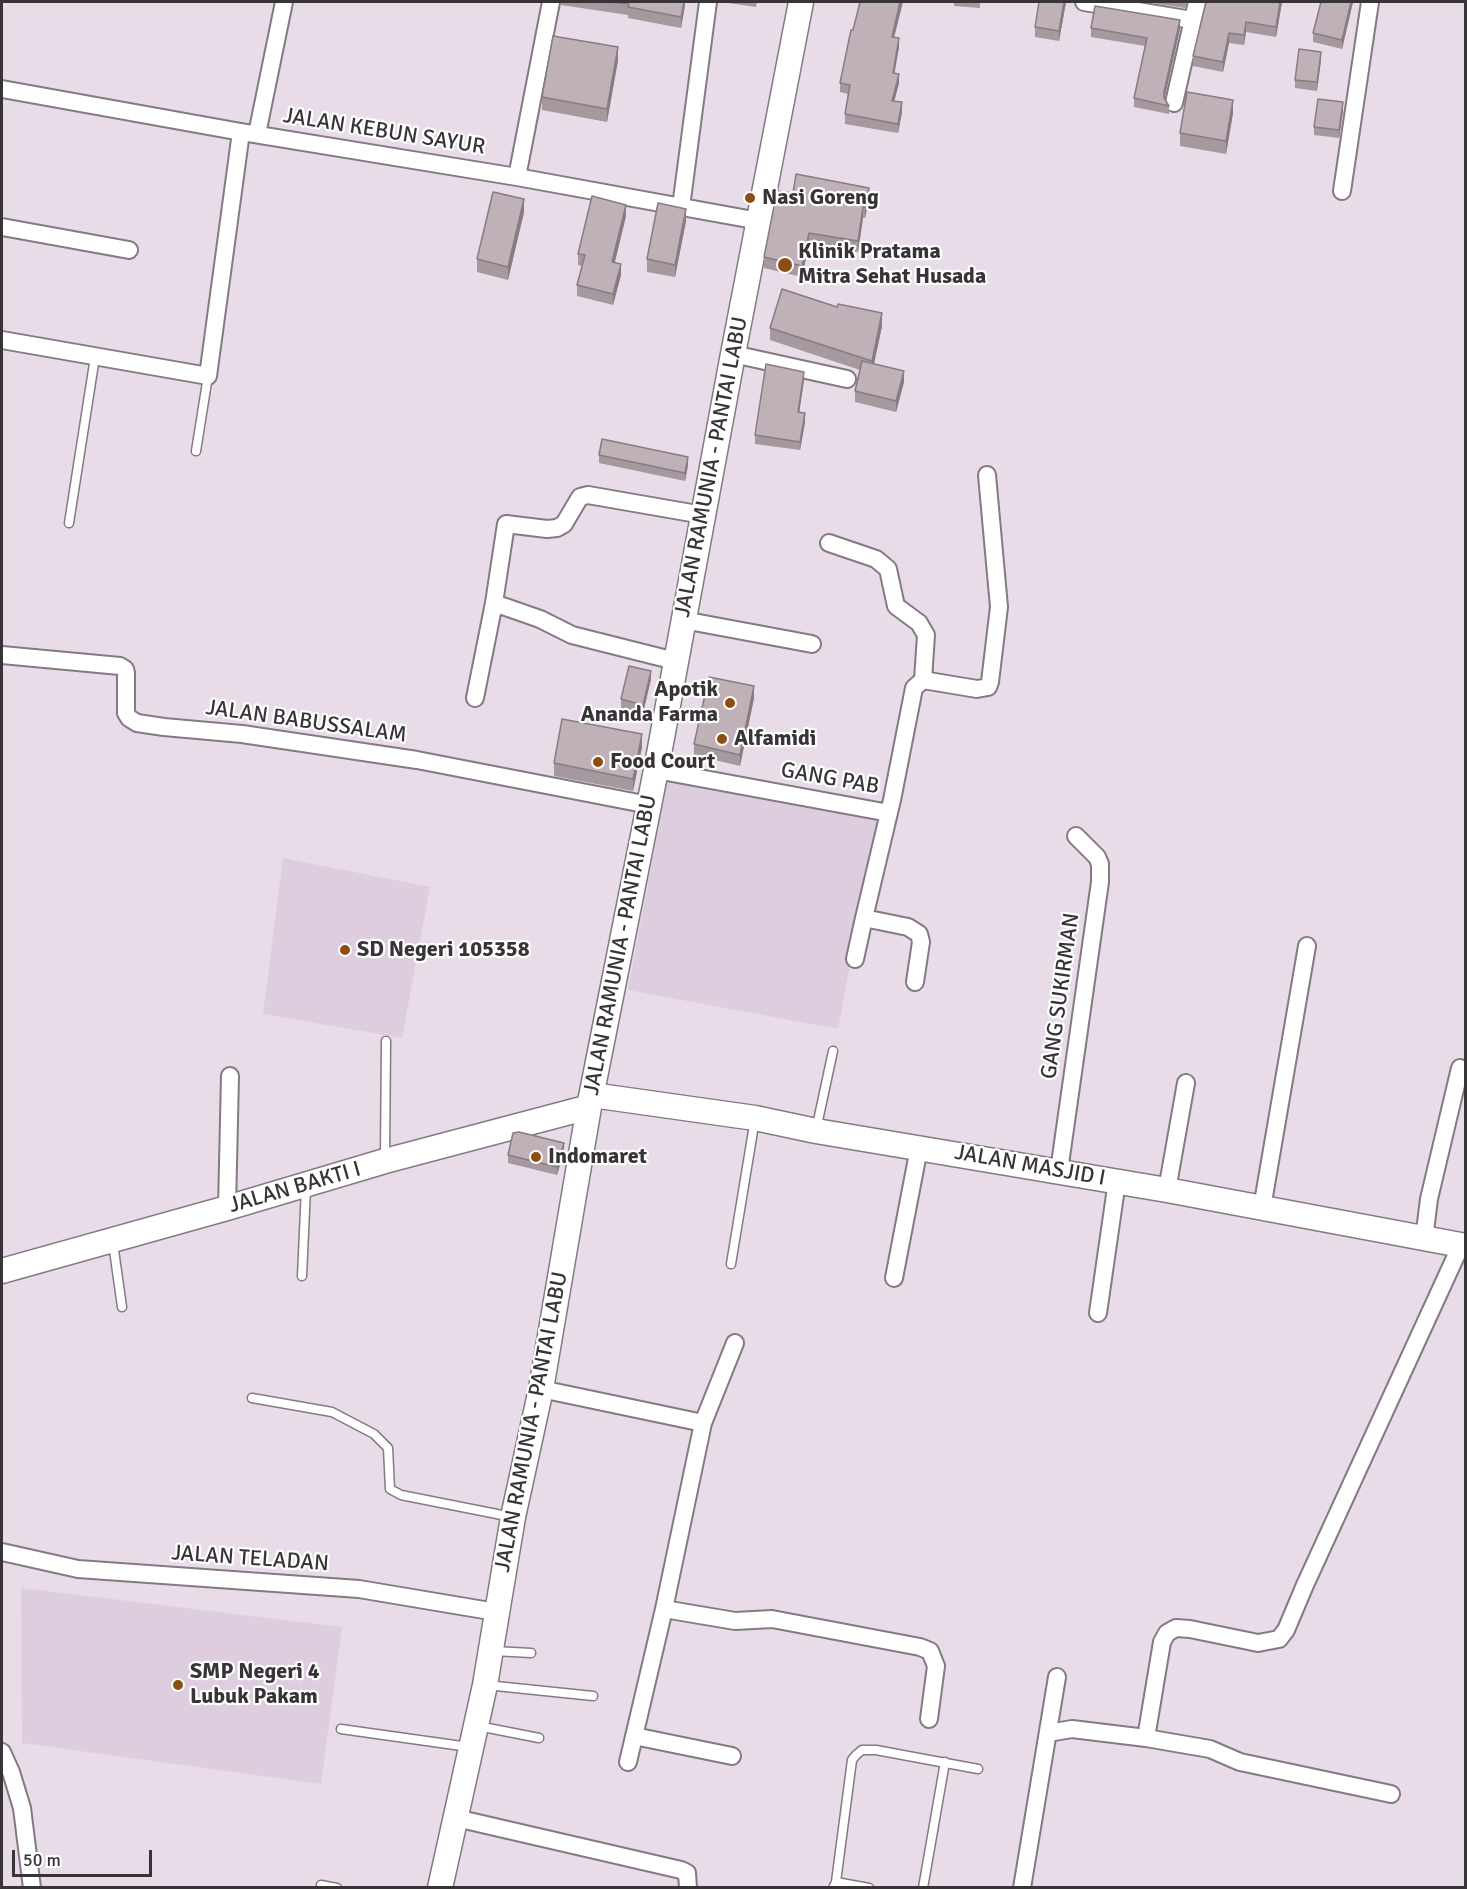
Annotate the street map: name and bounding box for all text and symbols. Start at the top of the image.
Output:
street label: JALAN KEBUN SAYUR [281,103,487,161]
place label: Nasi Goreng [762,185,879,211]
marker: Nasi Goreng [743,191,757,205]
place label: Klinik Pratama Mitra Sehat Husada [798,239,986,290]
marker: Klinik Pratama Mitra Sehat Husada [776,256,794,274]
street label: JALAN RAMUNIA - PANTAI LABU [670,315,754,619]
place label: Apotik Ananda Farma [581,677,718,728]
street label: JALAN BABUSSALAM [204,695,408,749]
marker: Apotik Ananda Farma [723,696,737,710]
place label: Alfamidi [734,726,816,752]
marker: Alfamidi [715,732,729,746]
place label: Food Court [610,749,715,775]
marker: Food Court [591,755,605,769]
street label: GANG PAB [779,757,881,801]
street label: JALAN RAMUNIA - PANTAI LABU [579,793,663,1097]
street label: GANG SUKIRMAN [1036,911,1086,1081]
place label: SD Negeri 105358 [357,937,530,963]
marker: SD Negeri 105358 [338,943,352,957]
street label: JALAN MASJID I [953,1140,1107,1192]
place label: Indomaret [548,1144,647,1170]
marker: Indomaret [529,1150,543,1164]
street label: JALAN BAKTI I [226,1157,364,1219]
street label: JALAN RAMUNIA - PANTAI LABU [490,1270,574,1574]
street label: JALAN TELADAN [170,1540,330,1578]
place label: SMP Negeri 4 Lubuk Pakam [190,1659,320,1711]
marker: SMP Negeri 4 Lubuk Pakam [171,1678,185,1692]
scale bar [15,1838,154,1876]
text: 50 m [23,1849,61,1871]

